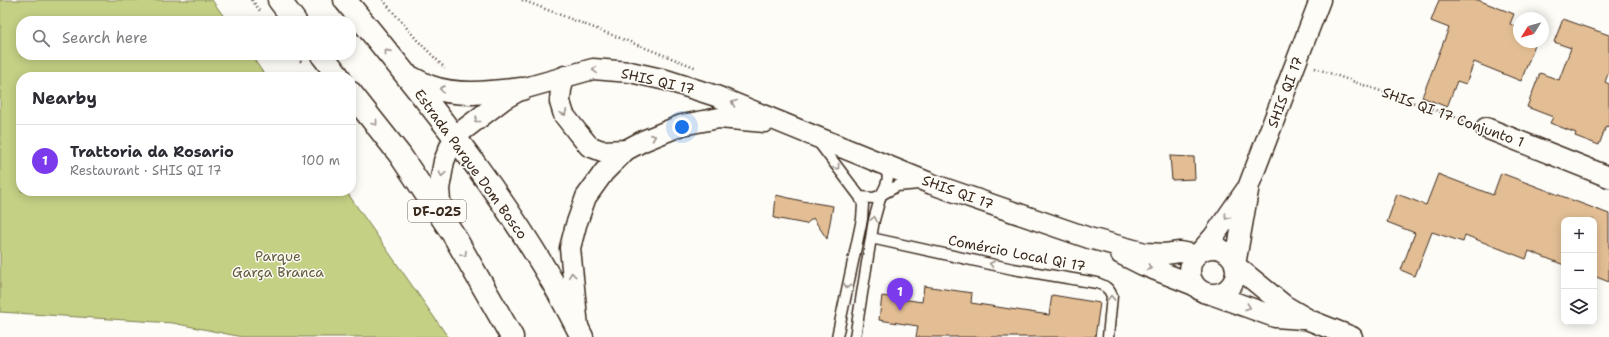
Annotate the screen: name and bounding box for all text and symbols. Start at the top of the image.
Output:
north arrow [1513,12,1549,48]
search box [16,16,356,60]
icon: search [30,27,52,49]
text: Search here [62,28,148,48]
one-way arrow [385,49,392,56]
street label: SHIS QI 17 [1263,54,1307,130]
street label: SHIS QI 17 [619,64,697,98]
one-way arrow [592,66,598,74]
street label: SHIS QI 17 Conjunto 1 [1380,83,1526,151]
street label: Estrada Parque Dom Bosco [410,85,532,243]
one-way arrow [438,85,445,94]
text: Nearby [32,87,97,109]
one-way arrow [730,100,738,108]
one-way arrow [560,109,568,116]
one-way arrow [475,115,482,122]
your location [672,117,692,137]
one-way arrow [370,119,377,126]
one-way arrow [649,134,656,142]
text: Trattoria da Rosario [70,142,234,162]
text: 1 [42,152,48,169]
text: 100 m [301,152,340,169]
text: Restaurant · SHIS QI 17 [70,162,222,179]
one-way arrow [832,162,839,169]
one-way arrow [438,171,447,177]
street label: SHIS QI 17 [920,171,996,213]
road number: DF-025 [408,200,466,222]
one-way arrow [1225,212,1232,219]
one-way arrow [870,216,878,222]
map controls [1561,217,1597,325]
button: + [1561,217,1597,253]
street label: Comércio Local Qi 17 [947,231,1087,275]
park label: Parque Garça Branca [232,247,324,281]
one-way arrow [460,250,467,257]
button: − [1561,253,1597,289]
one-way arrow [989,260,996,269]
one-way arrow [1146,263,1153,271]
one-way arrow [568,272,577,278]
pin: 1 [887,278,913,311]
one-way arrow [844,283,852,290]
button: layers [1561,289,1597,325]
one-way arrow [1107,295,1115,301]
one-way arrow [1244,303,1251,311]

